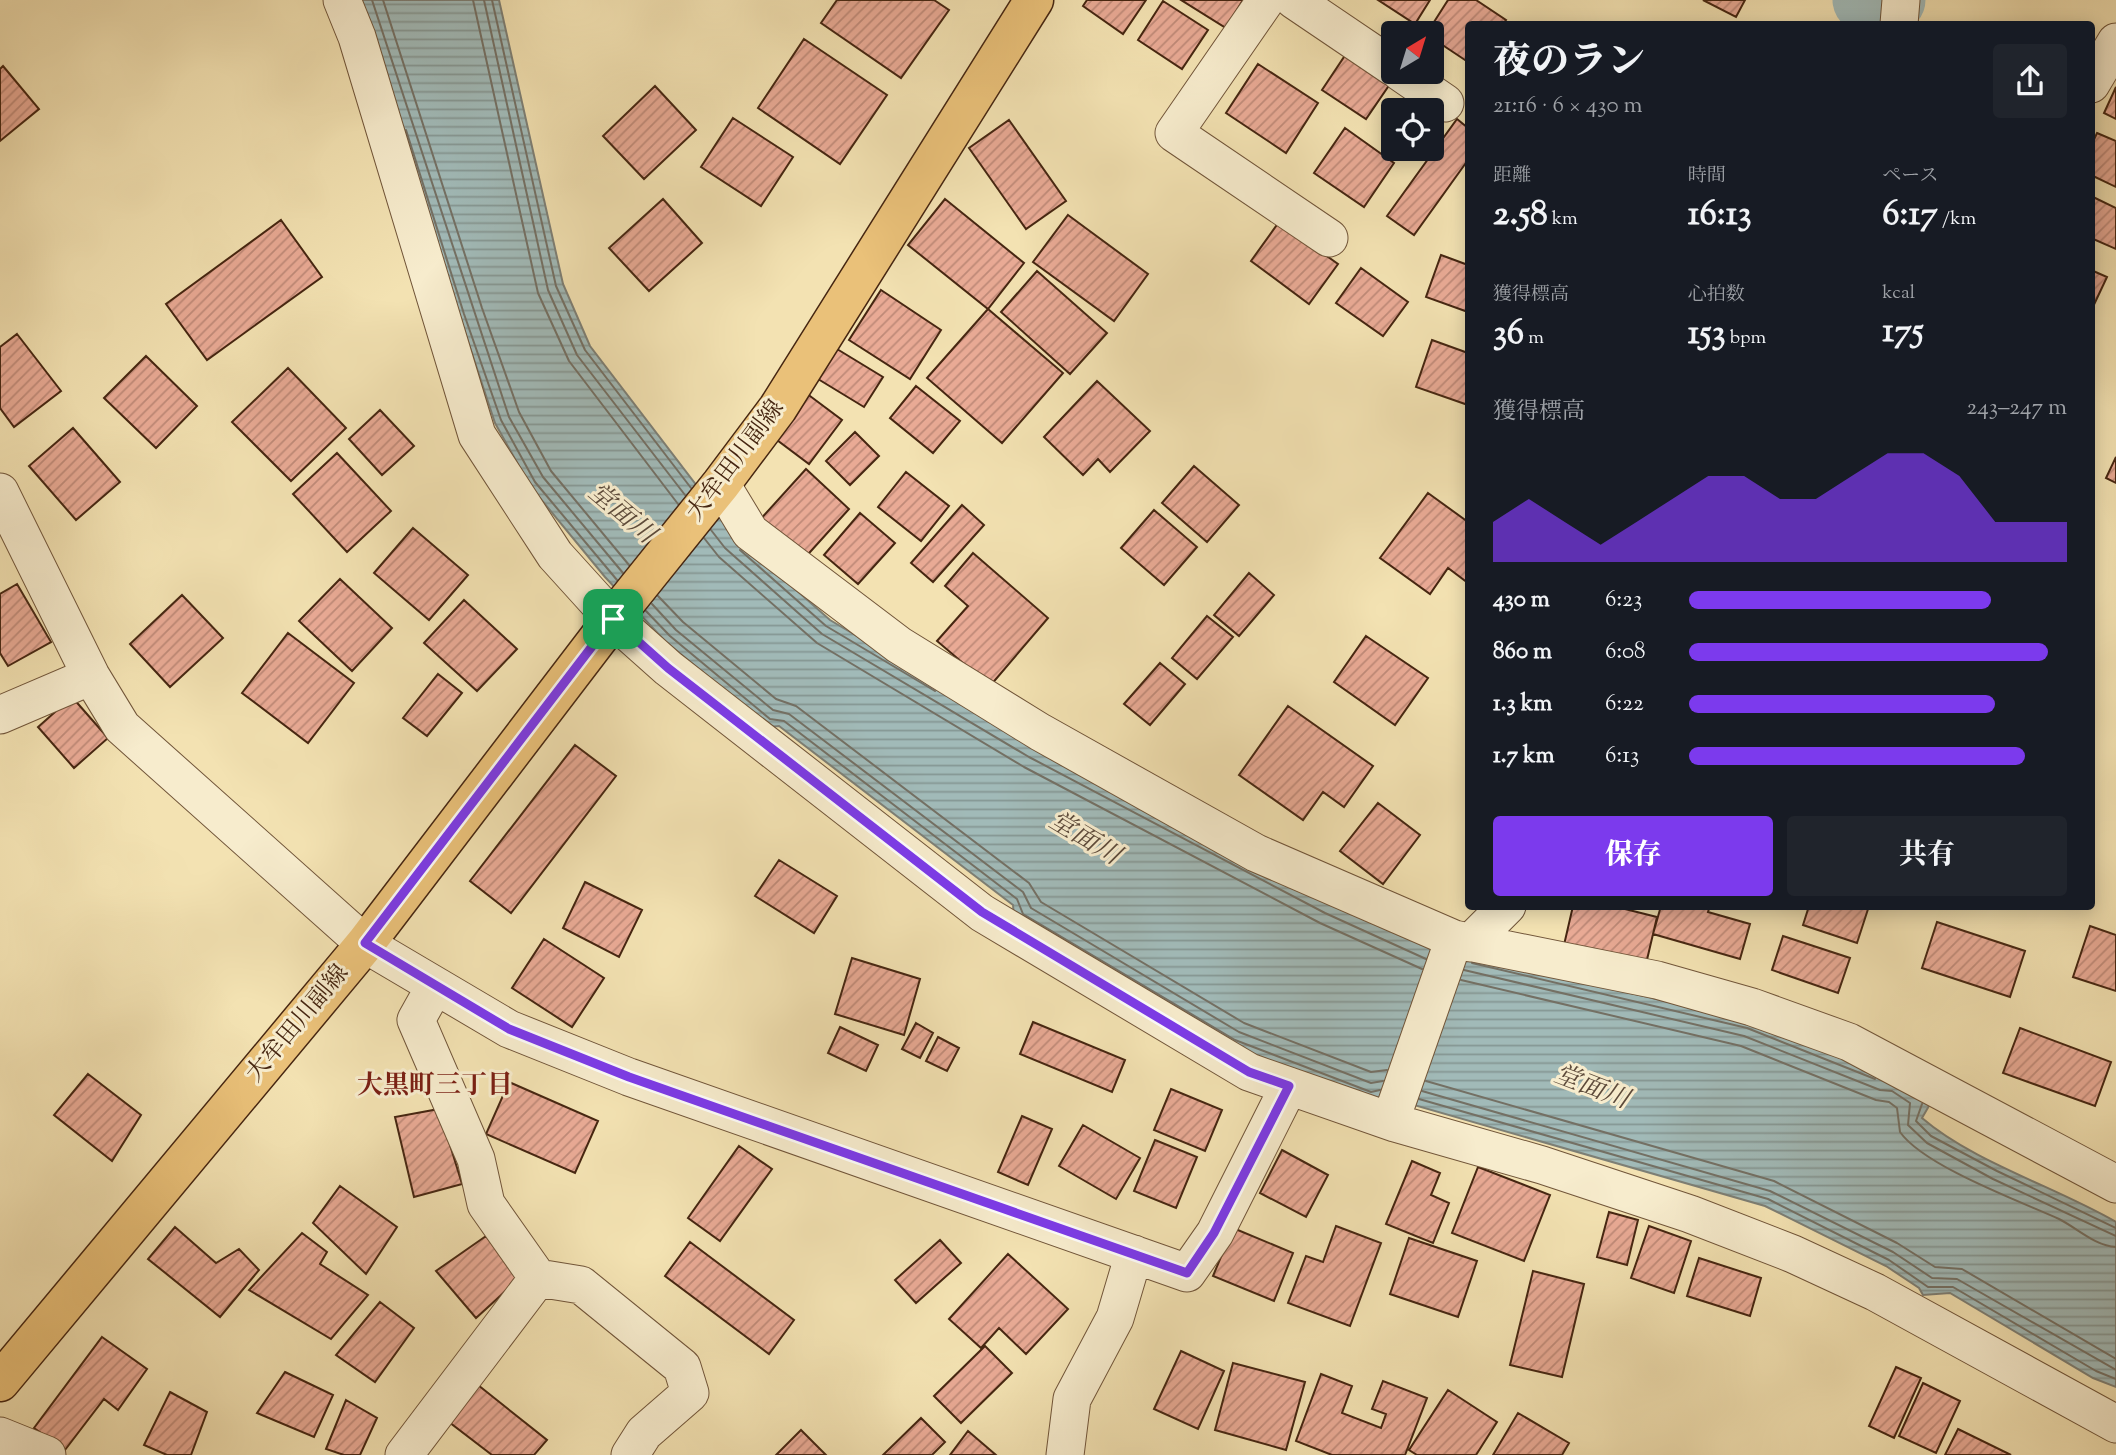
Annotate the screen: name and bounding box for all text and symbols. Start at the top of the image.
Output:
north arrow [1381,21,1444,84]
map controls [1381,21,1444,161]
text: 夜のラン [1493,37,1645,91]
button: share [1993,44,2067,118]
text: 21:16 · 6 × 430 m [1493,90,1643,123]
button: locate [1381,98,1444,161]
text: 距離 [1493,163,1531,190]
text: 時間 [1688,163,1726,190]
text: ペース [1882,163,1938,190]
text: 2.58 [1493,190,1548,241]
text: 16:13 [1688,190,1752,241]
text: 6:17 [1882,190,1938,241]
text: km [1548,206,1578,233]
text: /km [1938,206,1976,233]
text: kcal [1882,280,1915,307]
text: 獲得標高 [1493,282,1569,309]
text: 心拍数 [1688,282,1745,309]
text: 175 [1882,307,1924,358]
text: 36 [1493,309,1524,360]
text: 153 [1688,309,1726,360]
text: m [1524,325,1544,352]
text: bpm [1726,325,1766,352]
text: 243–247 m [1966,392,2067,425]
street label: 大牟田川副線 [679,393,793,529]
text: 獲得標高 [1493,396,1585,429]
water label: 堂面川 [579,475,665,555]
text: 430 m [1493,584,1550,617]
text: 6:23 [1605,584,1642,617]
pin [583,589,643,649]
icon: arrive [594,600,632,638]
text: 860 m [1493,636,1552,669]
text: 6:08 [1605,636,1646,669]
text: 1.3 km [1493,688,1552,721]
text: 6:22 [1605,688,1644,721]
text: 1.7 km [1493,740,1555,773]
text: 6:13 [1605,740,1639,773]
water label: 堂面川 [1041,803,1130,876]
button: 保存 [1493,816,1773,896]
button: 共有 [1787,816,2067,896]
street label: 大牟田川副線 [239,958,357,1090]
water label: 堂面川 [1548,1057,1637,1120]
district label: 大黒町三丁目 [357,1068,513,1105]

